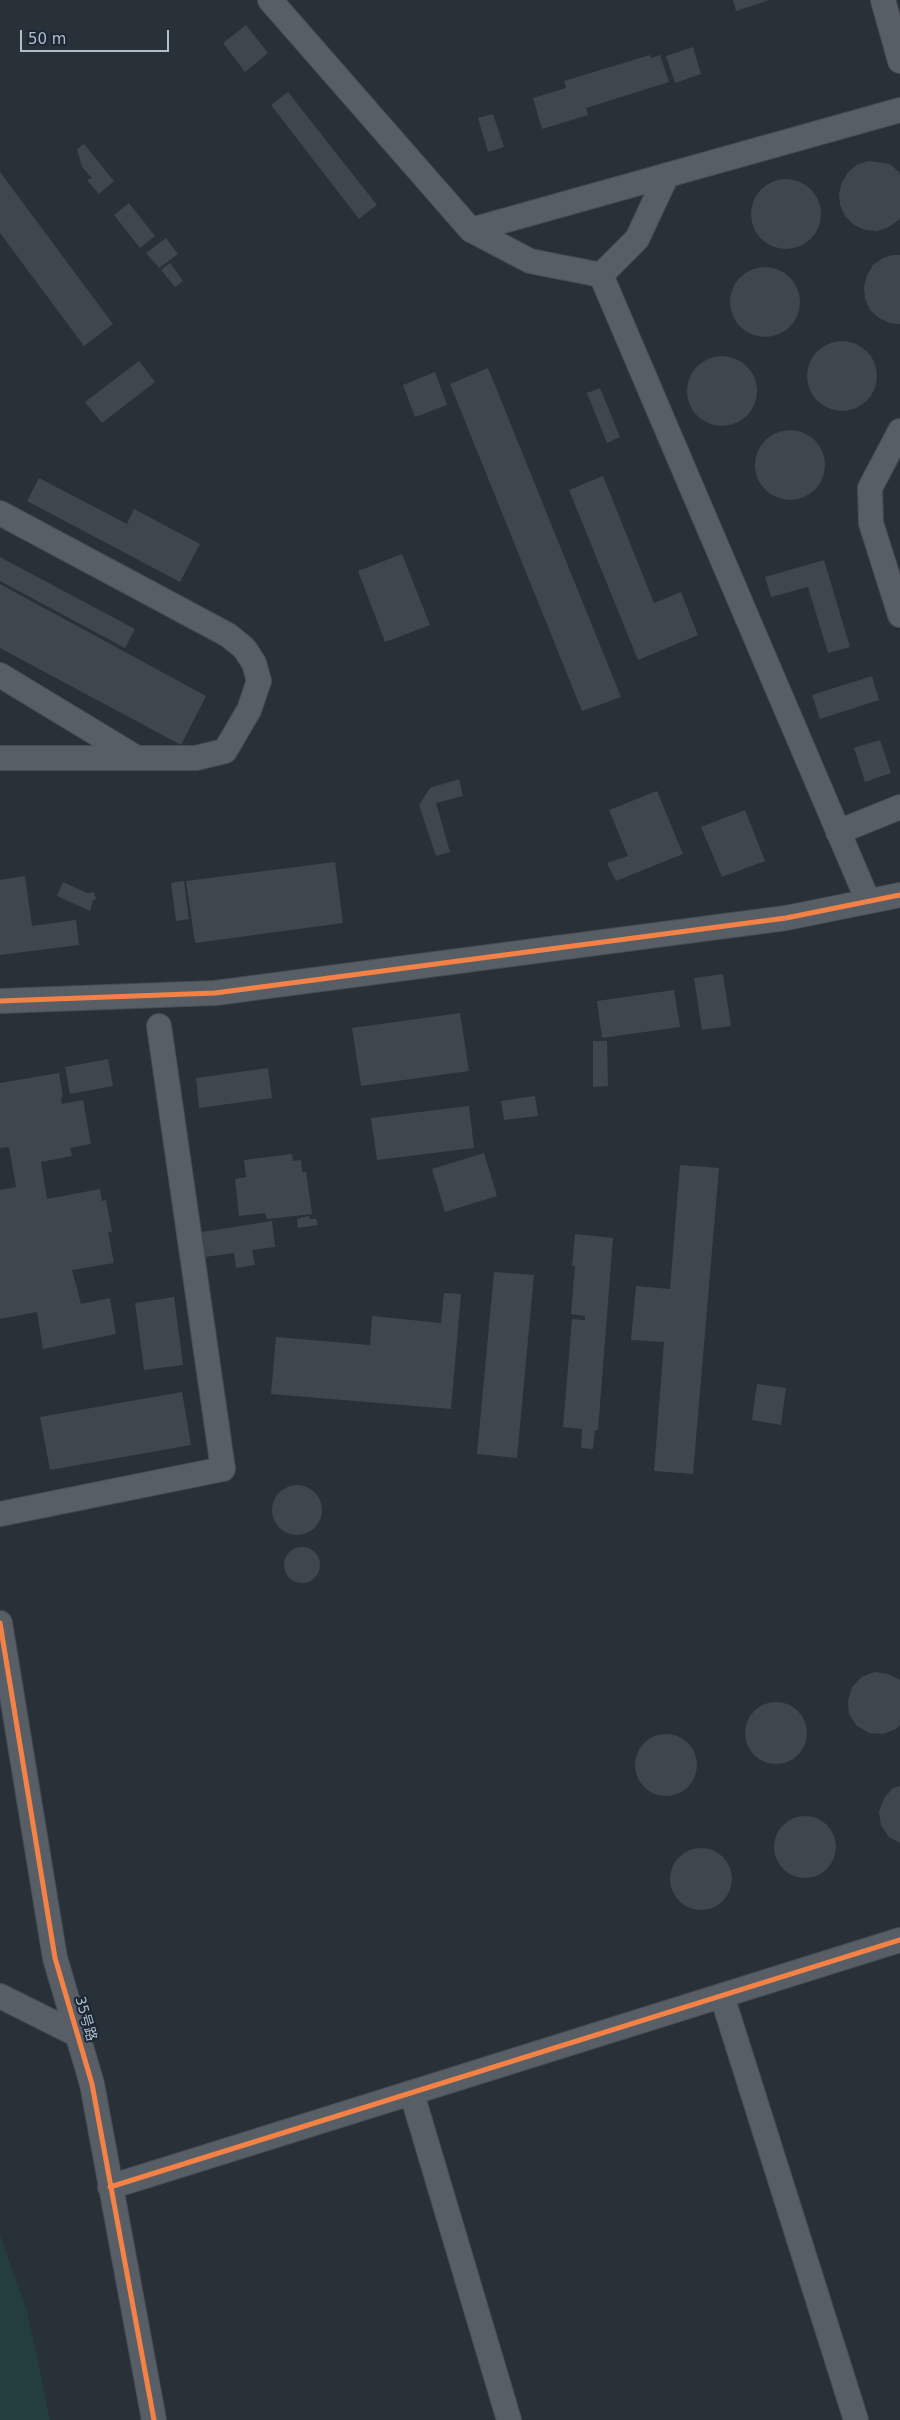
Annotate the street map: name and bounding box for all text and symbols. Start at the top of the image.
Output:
scale bar [22,20,171,52]
text: 50 m [28,30,66,48]
street label: 35号路 [71,1995,99,2043]

